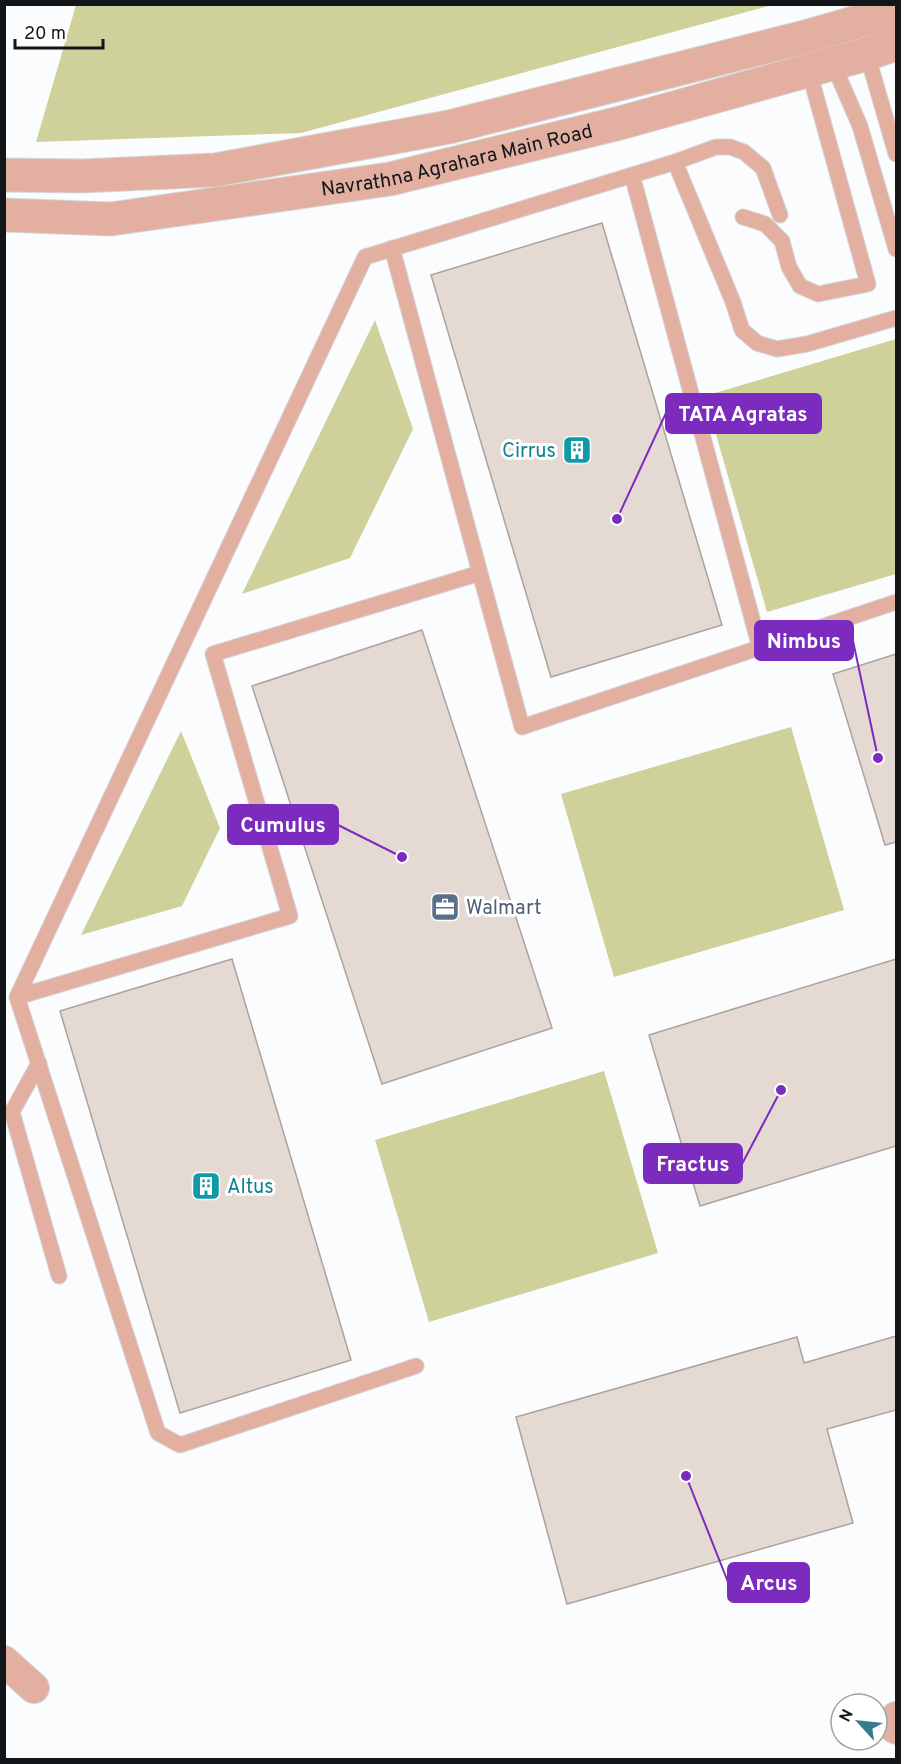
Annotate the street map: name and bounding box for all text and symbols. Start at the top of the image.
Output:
scale bar [15,12,104,50]
text: 20 m [24,23,66,46]
street label: Navrathna Agrahara Main Road [319,119,596,204]
callout: TATA Agratas [666,394,821,433]
text: TATA Agratas [678,402,808,429]
building icon: Cirrus [561,434,593,466]
place label: Cirrus [502,439,556,465]
callout: Nimbus [755,621,853,660]
text: Nimbus [767,629,841,656]
callout: Cumulus [228,805,338,844]
text: Cumulus [240,813,326,840]
office icon: Walmart [429,891,461,923]
place label: Walmart [466,896,542,922]
callout: Fractus [644,1144,742,1183]
text: Fractus [656,1152,730,1179]
building icon: Altus [190,1170,222,1202]
place label: Altus [227,1175,274,1201]
callout: Arcus [728,1563,809,1602]
text: Arcus [740,1571,798,1598]
north arrow [829,1692,889,1752]
text: N [836,1706,859,1726]

